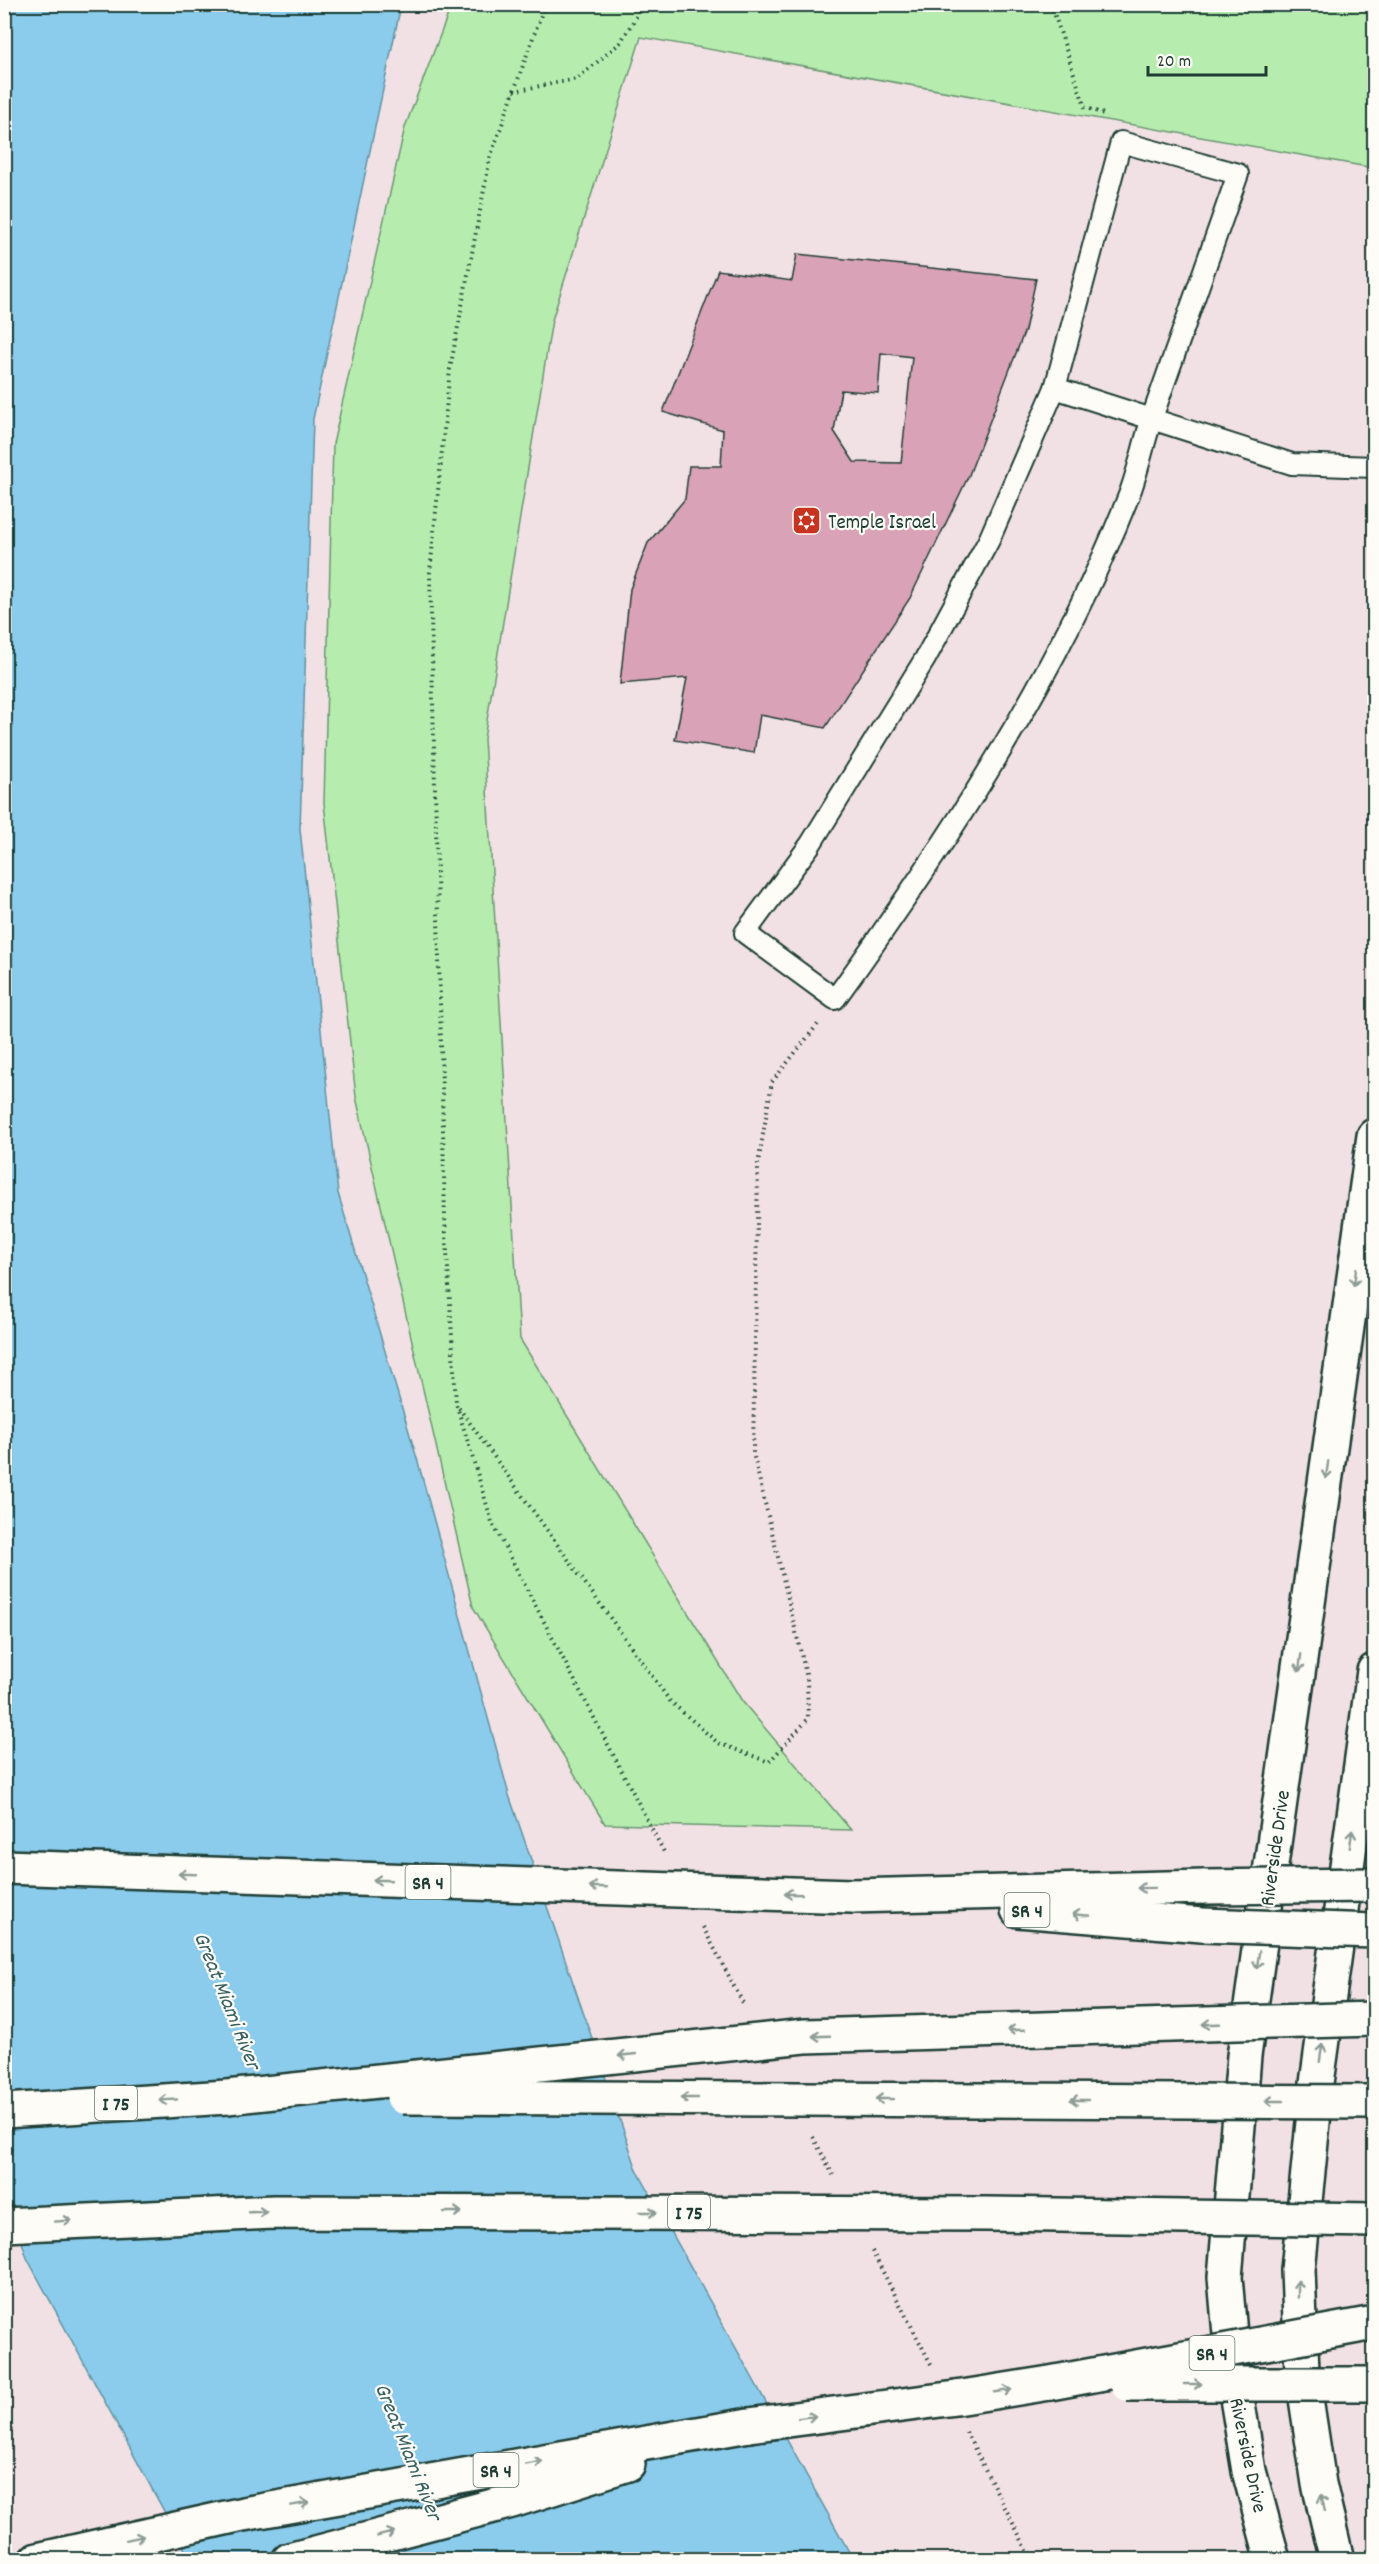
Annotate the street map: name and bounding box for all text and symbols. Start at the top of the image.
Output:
scale bar [1148,39,1266,77]
text: 20 m [1157,50,1191,75]
synagogue icon: Temple Israel [791,505,823,537]
place label: Temple Israel [828,509,936,539]
one-way arrow [1349,1266,1360,1286]
one-way arrow [1322,1459,1333,1479]
one-way arrow [1294,1653,1305,1672]
street label: Riverside Drive [1254,1788,1300,1908]
one-way arrow [1346,1830,1357,1849]
road number: SR 4 [406,1865,450,1899]
one-way arrow [178,1868,198,1879]
one-way arrow [373,1874,393,1886]
one-way arrow [589,1882,609,1893]
one-way arrow [1137,1882,1157,1894]
one-way arrow [784,1888,804,1899]
road number: SR 4 [1004,1893,1050,1927]
one-way arrow [1071,1909,1091,1920]
water label: Great Miami River [184,1928,268,2077]
one-way arrow [1252,1950,1263,1969]
one-way arrow [1202,2018,1222,2029]
one-way arrow [1007,2024,1027,2035]
one-way arrow [812,2030,832,2041]
one-way arrow [1316,2043,1327,2063]
one-way arrow [618,2050,638,2061]
road number: I 75 [95,2086,137,2120]
one-way arrow [680,2092,700,2104]
one-way arrow [875,2093,895,2105]
one-way arrow [1070,2094,1090,2106]
one-way arrow [159,2095,179,2106]
one-way arrow [1265,2095,1285,2107]
road number: I 75 [668,2195,710,2229]
one-way arrow [442,2206,462,2218]
one-way arrow [637,2206,657,2218]
one-way arrow [247,2207,267,2218]
one-way arrow [52,2215,72,2226]
one-way arrow [1292,2279,1304,2299]
road number: SR 4 [1190,2336,1234,2370]
one-way arrow [1182,2378,1202,2390]
water label: Great Miami River [365,2379,449,2528]
one-way arrow [993,2385,1013,2396]
street label: Riverside Drive [1219,2395,1273,2516]
one-way arrow [797,2411,817,2422]
road number: SR 4 [474,2453,518,2487]
one-way arrow [524,2457,543,2468]
one-way arrow [1317,2493,1329,2512]
one-way arrow [290,2498,310,2509]
one-way arrow [376,2528,395,2539]
one-way arrow [125,2532,144,2543]

